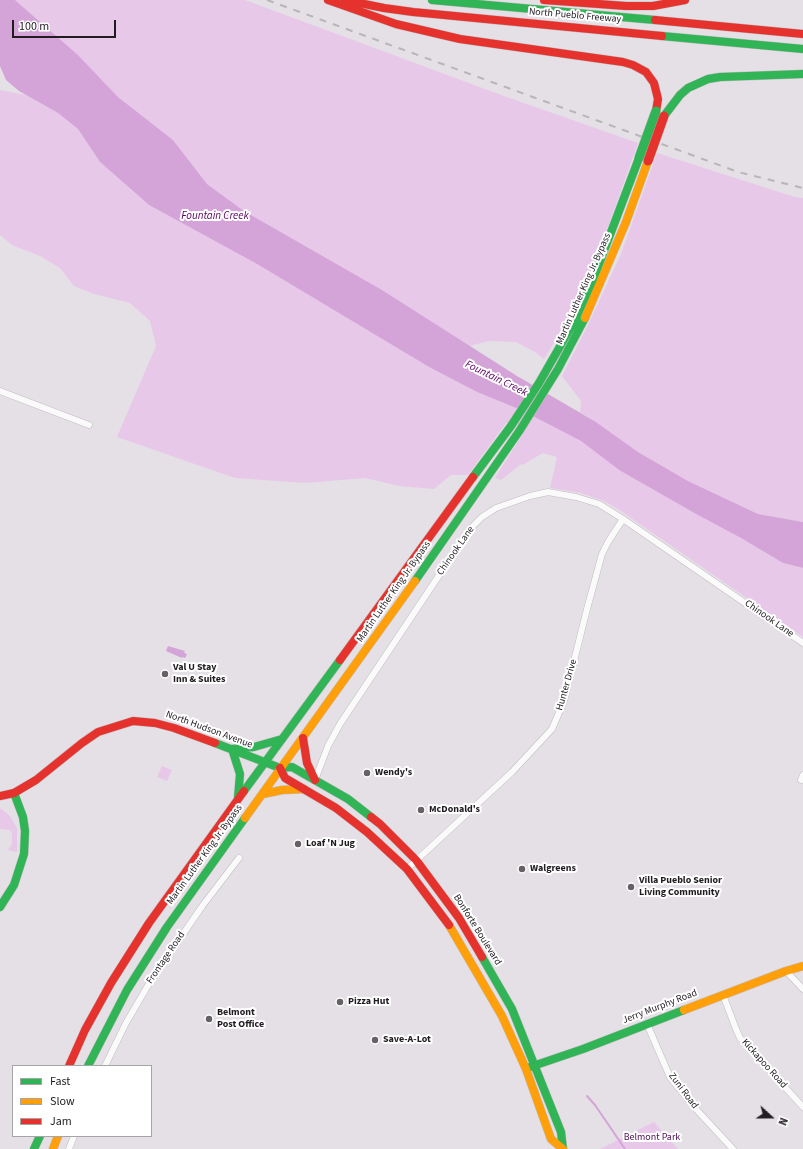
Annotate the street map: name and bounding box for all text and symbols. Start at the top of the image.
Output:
street label: North Pueblo Freeway [528,6,622,26]
scale bar [14,12,118,38]
text: 100 m [19,18,49,35]
water label: Fountain Creek [181,210,249,224]
street label: Martin Luther King Jr. Bypass [554,231,614,347]
water label: Fountain Creek [463,358,529,400]
street label: Chinook Lane [435,524,477,578]
street label: Martin Luther King Jr. Bypass [354,539,434,645]
street label: Chinook Lane [742,598,796,640]
street label: Hunter Drive [554,658,580,712]
place label: Val U Stay Inn & Suites [173,662,225,686]
marker: Val U Stay Inn & Suites [160,669,170,679]
street label: North Hudson Avenue [164,709,254,751]
place label: Wendy's [375,767,412,779]
marker: Wendy's [362,768,372,778]
street label: Martin Luther King Jr. Bypass [165,803,245,907]
place label: McDonald's [429,804,480,816]
marker: McDonald's [416,805,426,815]
place label: Loaf 'N Jug [306,838,355,850]
marker: Loaf 'N Jug [293,839,303,849]
place label: Walgreens [530,863,576,875]
marker: Walgreens [517,864,527,874]
place label: Villa Pueblo Senior Living Community [639,875,722,898]
marker: Villa Pueblo Senior Living Community [626,882,636,892]
street label: Bonforte Boulevard [450,892,504,968]
street label: Frontage Road [144,930,188,986]
street label: Jerry Murphy Road [621,987,699,1027]
place label: Pizza Hut [348,996,389,1008]
marker: Pizza Hut [335,997,345,1007]
place label: Belmont Post Office [217,1007,264,1030]
marker: Belmont Post Office [204,1014,214,1024]
place label: Save-A-Lot [383,1034,431,1046]
marker: Save-A-Lot [370,1035,380,1045]
street label: Kickapoo Road [739,1037,789,1091]
legend [12,1065,152,1137]
street label: Zuni Road [666,1071,700,1111]
text: Fast [50,1073,70,1090]
text: Slow [50,1093,75,1110]
north arrow [751,1097,791,1137]
text: Jam [50,1113,72,1130]
text: N [774,1115,791,1128]
park label: Belmont Park [624,1132,680,1144]

